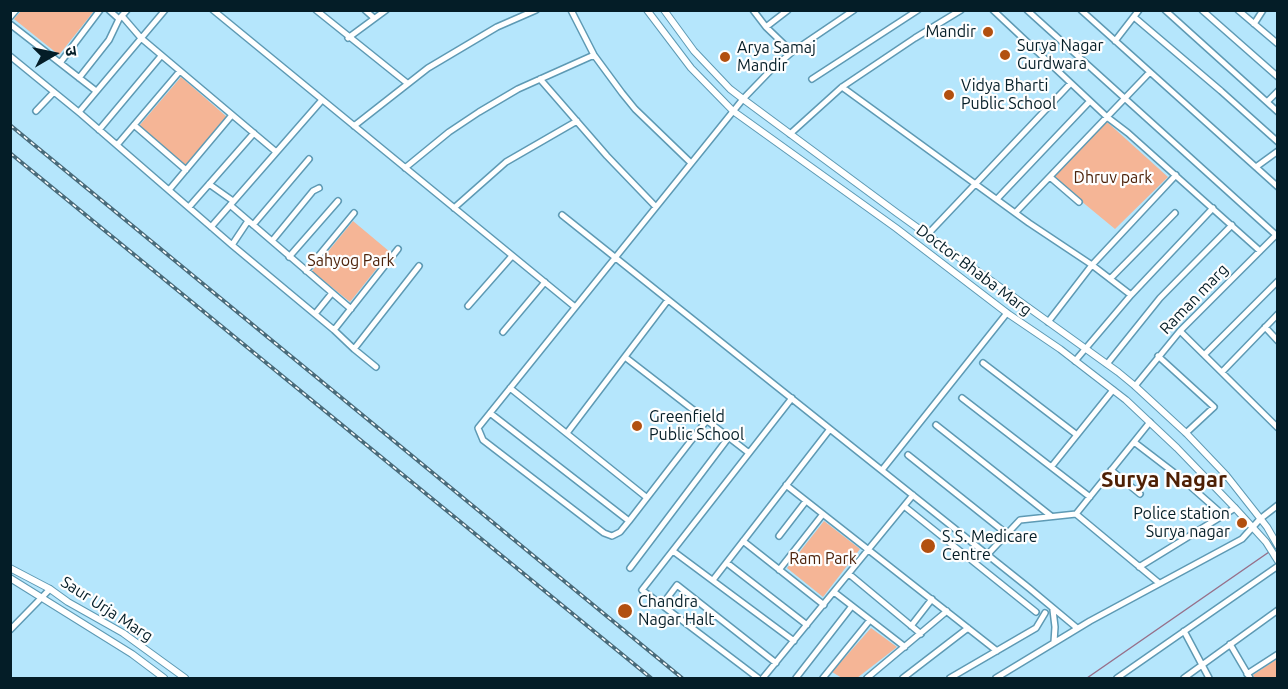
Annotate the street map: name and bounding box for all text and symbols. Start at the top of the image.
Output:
place label: Mandir [925,22,976,42]
north arrow [24,24,84,84]
marker: Mandir [981,25,995,39]
place label: Surya Nagar Gurdwara [1017,36,1104,74]
place label: Arya Samaj Mandir [737,38,816,76]
text: उ [62,45,81,57]
marker: Surya Nagar Gurdwara [998,48,1012,62]
marker: Arya Samaj Mandir [718,50,732,64]
place label: Vidya Bharti Public School [961,76,1056,114]
marker: Vidya Bharti Public School [942,88,956,102]
park label: Dhruv park [1074,168,1152,188]
street label: Doctor Bhaba Marg [912,220,1036,320]
park label: Sahyog Park [307,251,395,271]
street label: Raman marg [1156,260,1232,338]
place label: Greenfield Public School [649,407,744,445]
marker: Greenfield Public School [630,419,644,433]
district label: Surya Nagar [1101,467,1227,493]
place label: Police station Surya nagar [1133,504,1230,542]
marker: Police station Surya nagar [1235,516,1249,530]
place label: S.S. Medicare Centre [942,527,1037,565]
marker: S.S. Medicare Centre [919,537,937,555]
park label: Ram Park [789,549,857,569]
street label: Saur Urja Marg [57,572,157,646]
place label: Chandra Nagar Halt [638,592,715,630]
marker: Chandra Nagar Halt [616,602,634,620]

